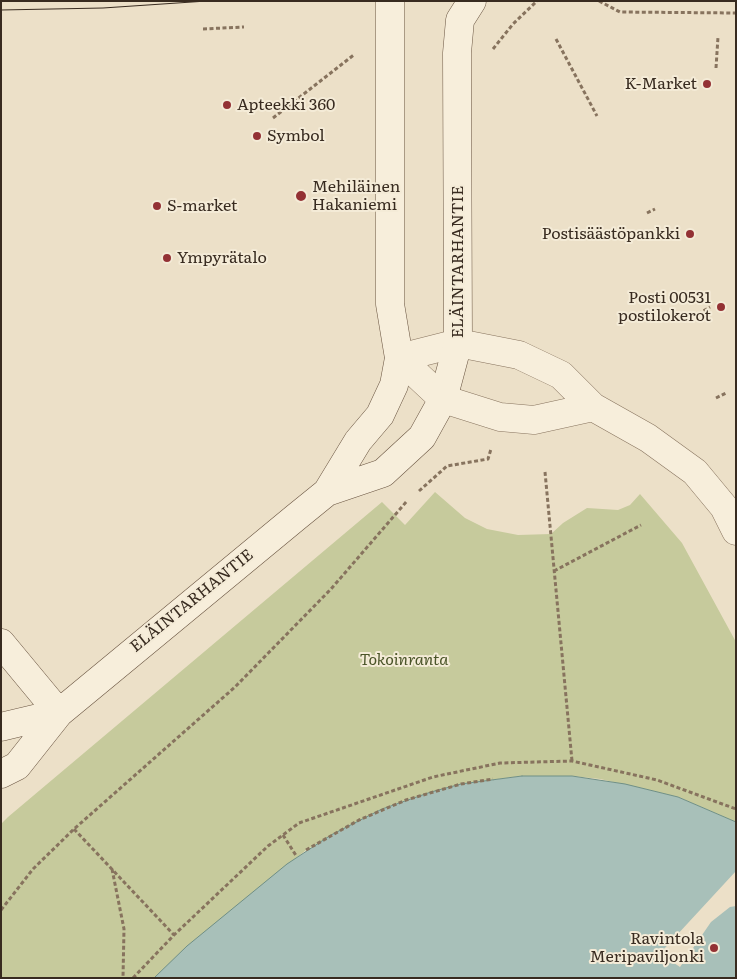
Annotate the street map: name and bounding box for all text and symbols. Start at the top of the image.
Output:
place label: K-Market [625,74,697,94]
marker: K-Market [701,78,713,90]
place label: Apteekki 360 [237,95,335,115]
marker: Apteekki 360 [221,99,233,111]
place label: Symbol [267,126,325,146]
marker: Symbol [251,130,263,142]
place label: Mehiläinen Hakaniemi [312,177,400,215]
street label: ELÄINTARHANTIE [448,186,468,338]
marker: Mehiläinen Hakaniemi [294,189,308,203]
place label: S-market [167,196,238,216]
marker: S-market [151,200,163,212]
place label: Postisäästöpankki [542,224,680,244]
marker: Postisäästöpankki [684,228,696,240]
place label: Ympyrätalo [177,248,267,268]
marker: Ympyrätalo [161,252,173,264]
place label: Posti 00531 postilokerot [618,288,711,326]
marker: Posti 00531 postilokerot [715,301,727,313]
street label: ELÄINTARHANTIE [127,545,257,657]
park label: Tokoinranta [360,650,448,670]
place label: Ravintola Meripaviljonki [590,929,704,967]
marker: Ravintola Meripaviljonki [708,942,720,954]

